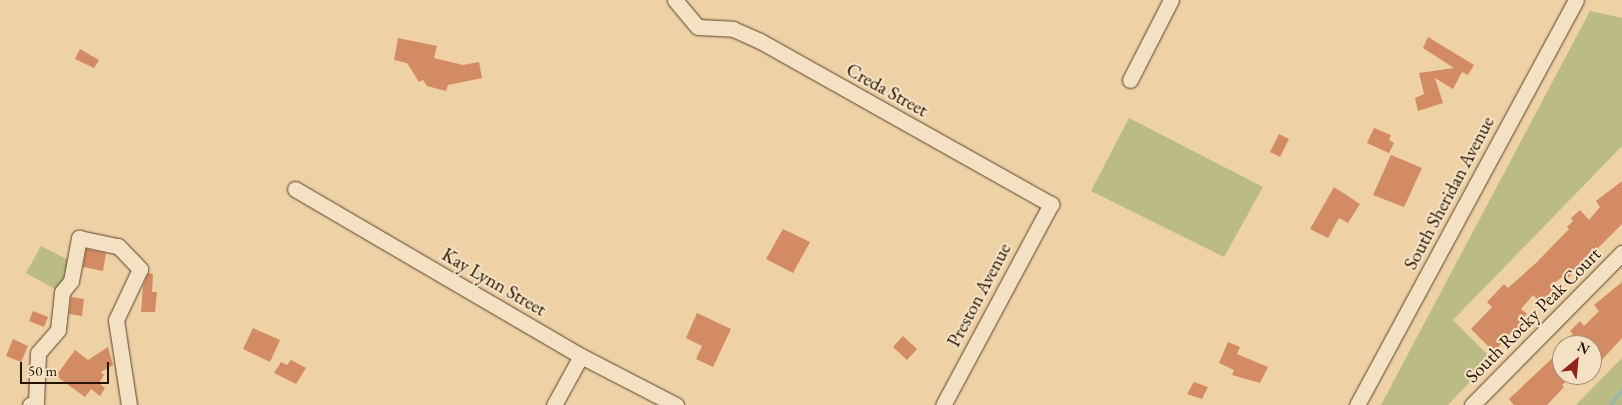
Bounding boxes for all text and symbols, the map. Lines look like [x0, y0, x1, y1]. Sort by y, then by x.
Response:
street label: Creda Street [842, 58, 932, 122]
street label: South Sheridan Avenue [1399, 112, 1499, 274]
street label: Preston Avenue [942, 239, 1016, 351]
street label: Kay Lynn Street [438, 243, 550, 321]
street label: South Rocky Peak Court [1461, 243, 1605, 387]
north arrow [1552, 335, 1602, 385]
text: N [1574, 337, 1593, 358]
scale bar [22, 352, 111, 384]
text: 50 m [28, 361, 57, 380]

